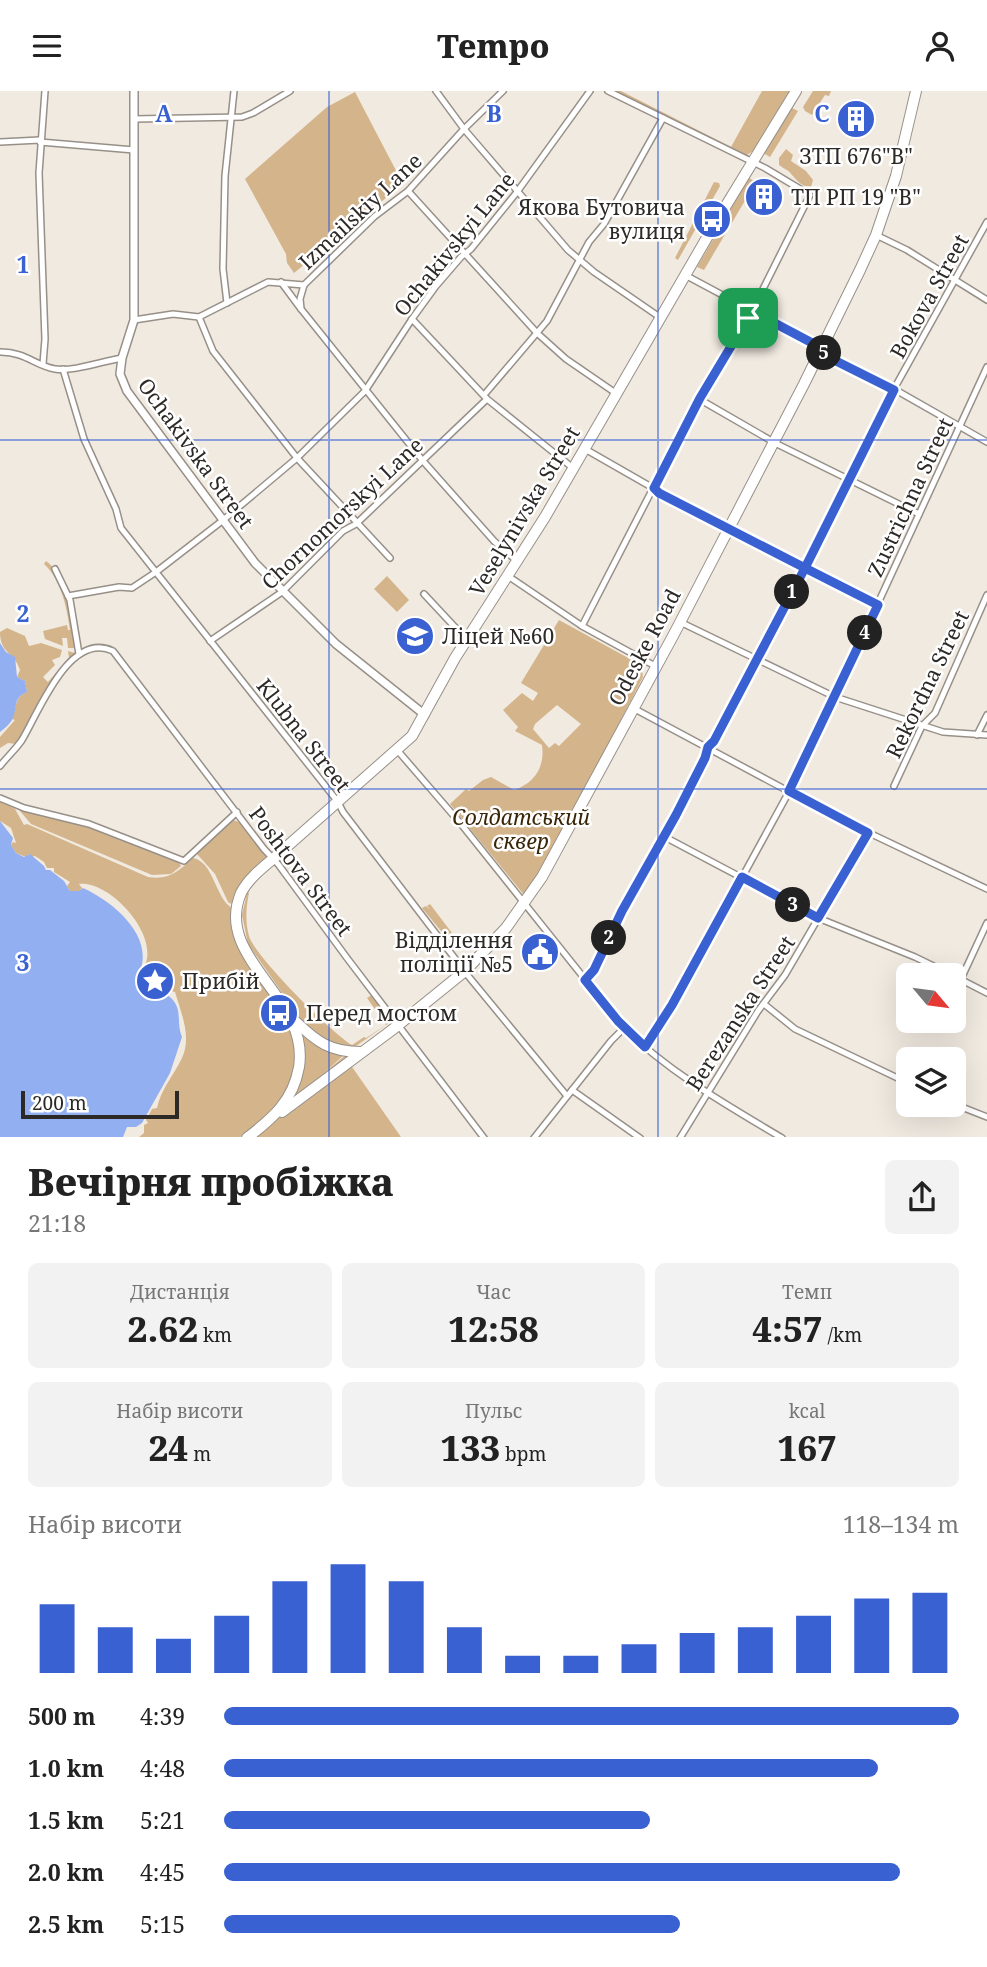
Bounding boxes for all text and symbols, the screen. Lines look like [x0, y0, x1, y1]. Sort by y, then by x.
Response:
text: Tempo [437, 24, 550, 67]
icon: menu [28, 27, 66, 65]
icon: person [921, 27, 959, 65]
text: A [155, 97, 173, 129]
text: B [486, 97, 502, 129]
text: C [814, 97, 830, 129]
building icon: ЗТП 676"В" [835, 98, 877, 140]
place label: ЗТП 676"В" [799, 142, 913, 170]
street label: Izmailskiy Lane [292, 147, 428, 275]
street label: Ochakivskyi Lane [387, 166, 521, 322]
building icon: ТП РП 19 "В" [743, 176, 785, 218]
place label: ТП РП 19 "В" [791, 183, 921, 211]
place label: Якова Бутовича вулиця [517, 193, 685, 245]
bus stop icon: Якова Бутовича вулиця [691, 198, 733, 240]
street label: Bokova Street [883, 229, 975, 363]
text: 1 [17, 248, 30, 280]
pin [718, 288, 778, 348]
icon: arrive [729, 299, 767, 337]
pin: 5 [806, 335, 842, 371]
text: 5 [818, 339, 829, 365]
street label: Ochakivska Street [132, 372, 260, 534]
street label: Zustrichna Street [861, 413, 959, 581]
street label: Veselynivska Street [462, 421, 586, 601]
street label: Chornomorskyi Lane [255, 431, 429, 595]
pin: 1 [774, 575, 810, 609]
text: 1 [786, 578, 797, 604]
street label: Odeske Road [602, 584, 687, 710]
text: 2 [17, 597, 30, 629]
street label: Rekordna Street [879, 605, 975, 763]
school or university icon: Ліцей №60 [394, 615, 436, 657]
pin: 4 [848, 615, 882, 651]
text: 4 [859, 619, 870, 645]
place label: Ліцей №60 [442, 622, 554, 650]
street label: Klubna Street [251, 672, 357, 798]
street label: Poshtova Street [243, 801, 359, 941]
park label: Солдатський сквер [452, 803, 591, 855]
pin: 3 [776, 887, 810, 923]
text: 3 [787, 891, 798, 917]
pin: 2 [592, 921, 626, 955]
text: 2 [603, 924, 614, 950]
place label: Відділення поліції №5 [395, 926, 513, 978]
street label: Berezanska Street [679, 930, 801, 1096]
public building icon: Відділення поліції №5 [519, 931, 561, 973]
text: 3 [17, 946, 30, 978]
place icon: Прибій [134, 960, 176, 1002]
north arrow [896, 963, 966, 1033]
map controls [896, 963, 966, 1117]
place label: Прибій [182, 967, 260, 995]
bus stop icon: Перед мостом [258, 992, 300, 1034]
place label: Перед мостом [306, 999, 457, 1027]
button: layers [896, 1047, 966, 1117]
scale bar [21, 1089, 178, 1120]
text: 200 m [32, 1090, 87, 1116]
text: Вечірня пробіжка [28, 1155, 394, 1207]
button: share [885, 1160, 959, 1234]
text: 21:18 [28, 1207, 86, 1239]
text: Дистанція [130, 1279, 230, 1305]
text: Час [476, 1279, 511, 1305]
text: Темп [782, 1279, 832, 1305]
text: 2.62 [128, 1305, 198, 1352]
text: 12:58 [448, 1305, 539, 1352]
text: 4:57 [752, 1305, 823, 1352]
text: km [198, 1322, 232, 1348]
text: /km [823, 1322, 862, 1348]
text: Набір висоти [116, 1398, 243, 1424]
text: Пульс [465, 1398, 522, 1424]
text: kcal [789, 1398, 825, 1424]
text: 24 [149, 1424, 188, 1471]
text: 133 [441, 1424, 500, 1471]
text: 167 [777, 1424, 837, 1471]
text: m [188, 1441, 211, 1467]
text: bpm [500, 1441, 546, 1467]
text: Набір висоти [28, 1508, 182, 1540]
text: 118–134 m [843, 1508, 959, 1540]
text: 500 m [28, 1700, 96, 1732]
text: 4:39 [140, 1700, 185, 1732]
text: 1.0 km [28, 1752, 104, 1784]
text: 4:48 [140, 1752, 185, 1784]
text: 1.5 km [28, 1804, 104, 1836]
text: 5:21 [140, 1804, 185, 1836]
text: 2.0 km [28, 1856, 104, 1888]
text: 4:45 [140, 1856, 185, 1888]
text: 2.5 km [28, 1908, 104, 1940]
text: 5:15 [140, 1908, 185, 1940]

